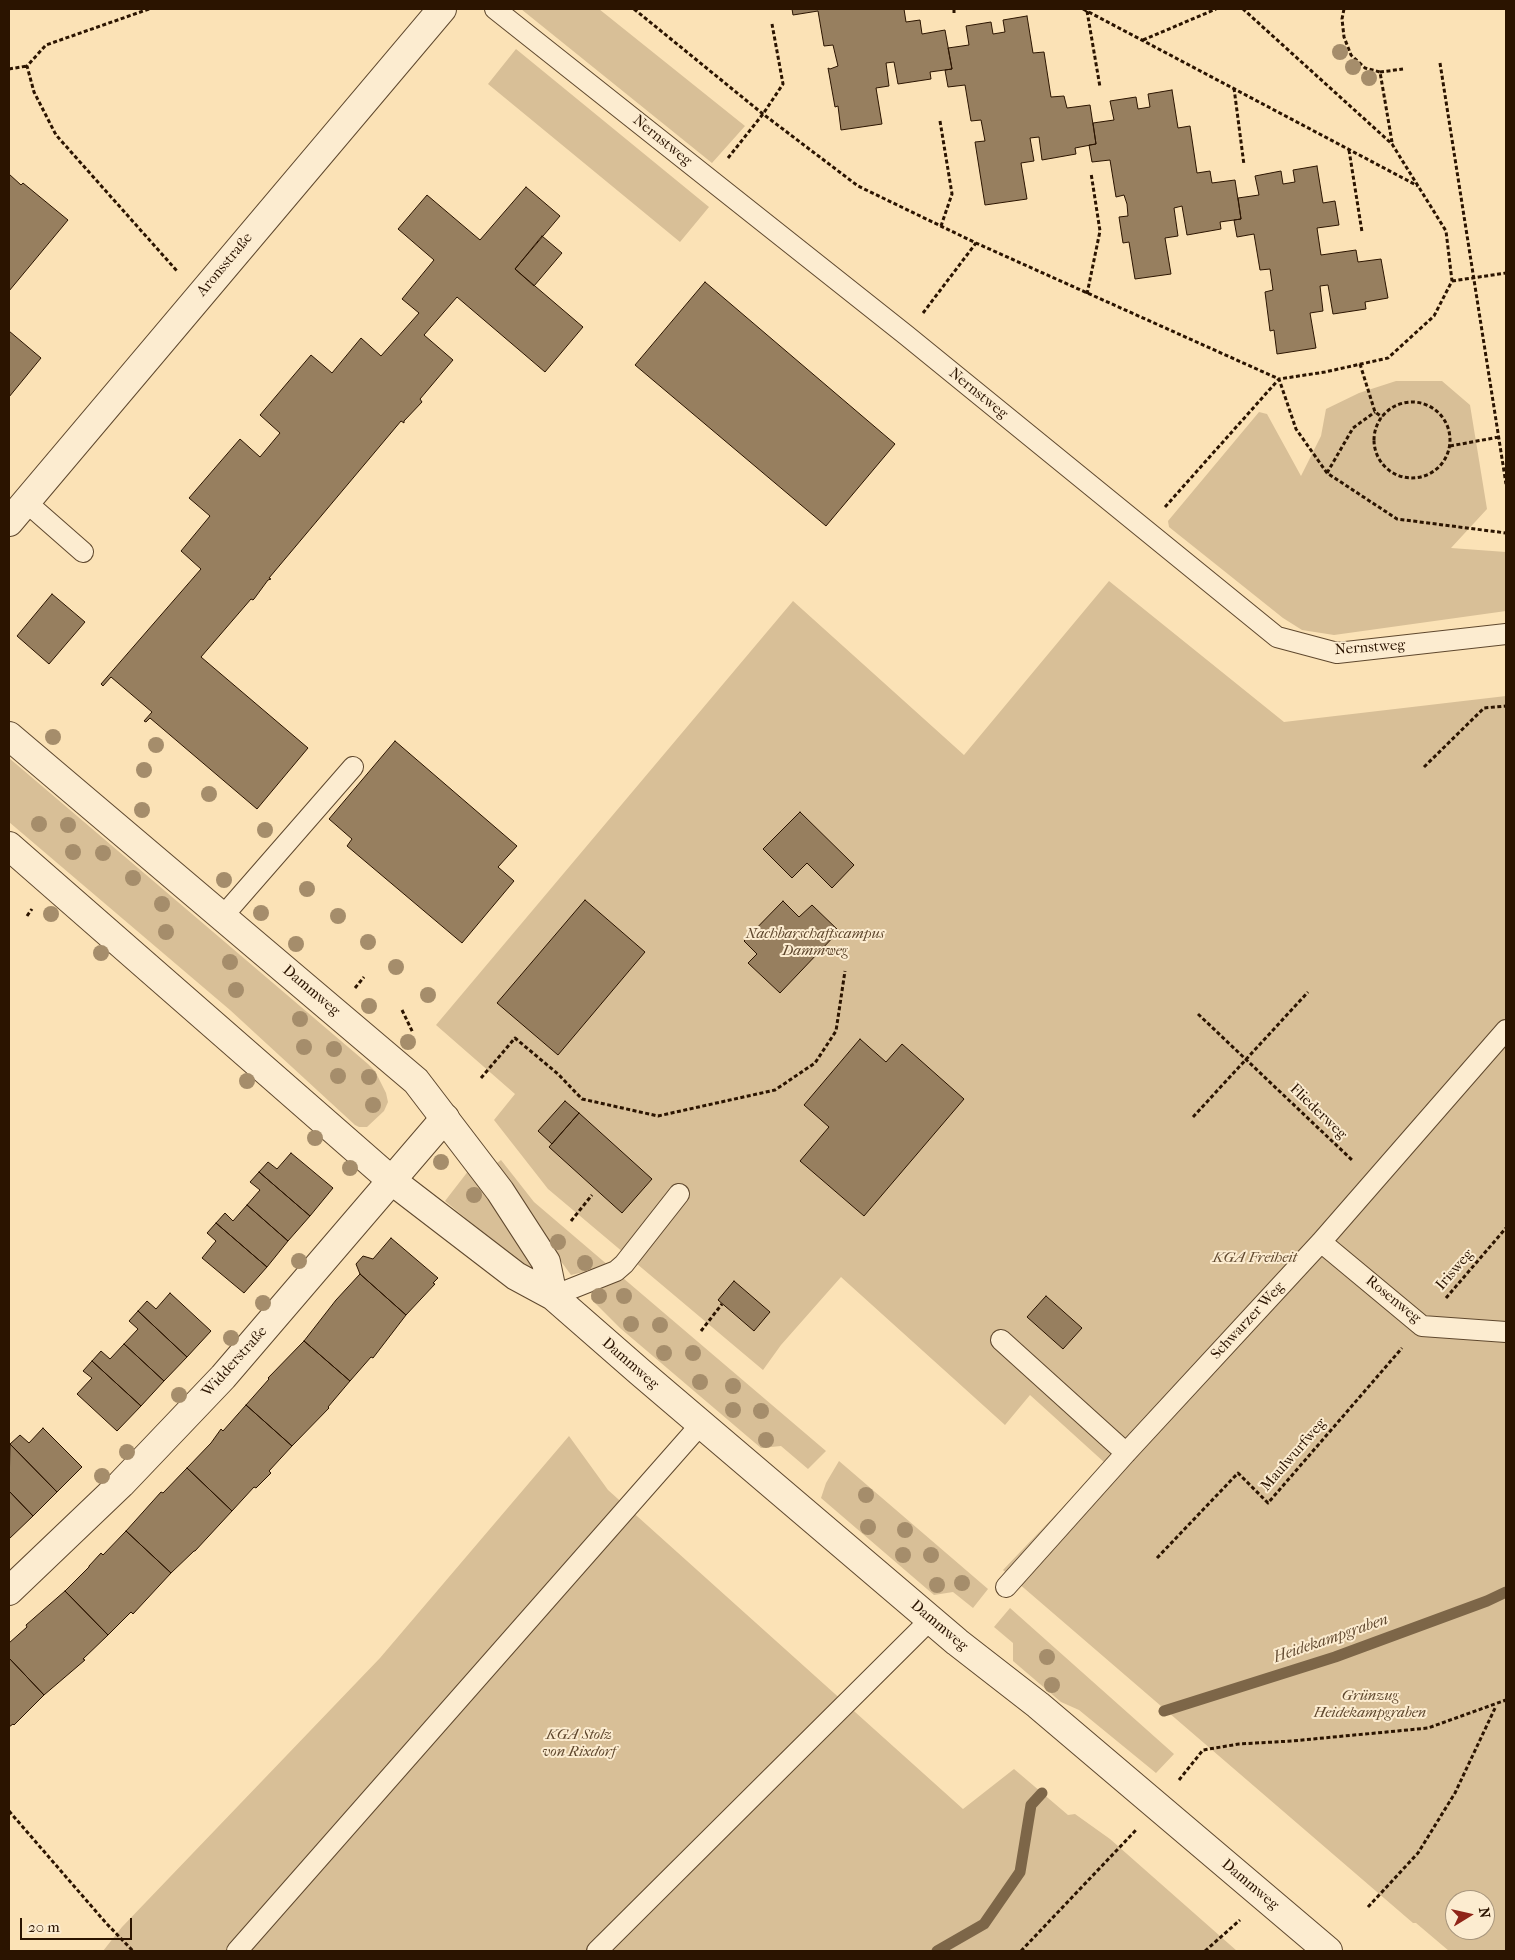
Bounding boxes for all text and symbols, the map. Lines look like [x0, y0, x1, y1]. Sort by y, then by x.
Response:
street label: Nernstweg [629, 112, 695, 170]
street label: Aronsstraße [193, 229, 257, 301]
street label: Nernstweg [945, 365, 1011, 423]
street label: Nernstweg [1334, 637, 1406, 659]
park label: Nachbarschaftscampus Dammweg [746, 925, 884, 960]
street label: Dammweg [279, 962, 343, 1020]
street label: Fliederweg [1286, 1080, 1350, 1144]
street label: Irisweg [1432, 1246, 1478, 1294]
park label: KGA Freiheit [1213, 1249, 1297, 1267]
street label: Rosenweg [1362, 1272, 1424, 1328]
street label: Schwarzer Weg [1207, 1278, 1289, 1364]
street label: Widderstraße [199, 1323, 271, 1401]
street label: Dammweg [598, 1334, 662, 1394]
street label: Maulwurfweg [1257, 1415, 1331, 1495]
street label: Dammweg [907, 1597, 971, 1655]
water label: Heidekampgraben [1271, 1610, 1391, 1668]
park label: Grünzug Heidekampgraben [1314, 1687, 1426, 1722]
park label: KGA Stolz von Rixdorf [542, 1726, 616, 1761]
street label: Dammweg [1218, 1856, 1282, 1914]
north arrow [1445, 1890, 1495, 1940]
text: N [1475, 1906, 1494, 1919]
scale bar [22, 1908, 135, 1940]
text: 20 m [28, 1918, 60, 1936]

